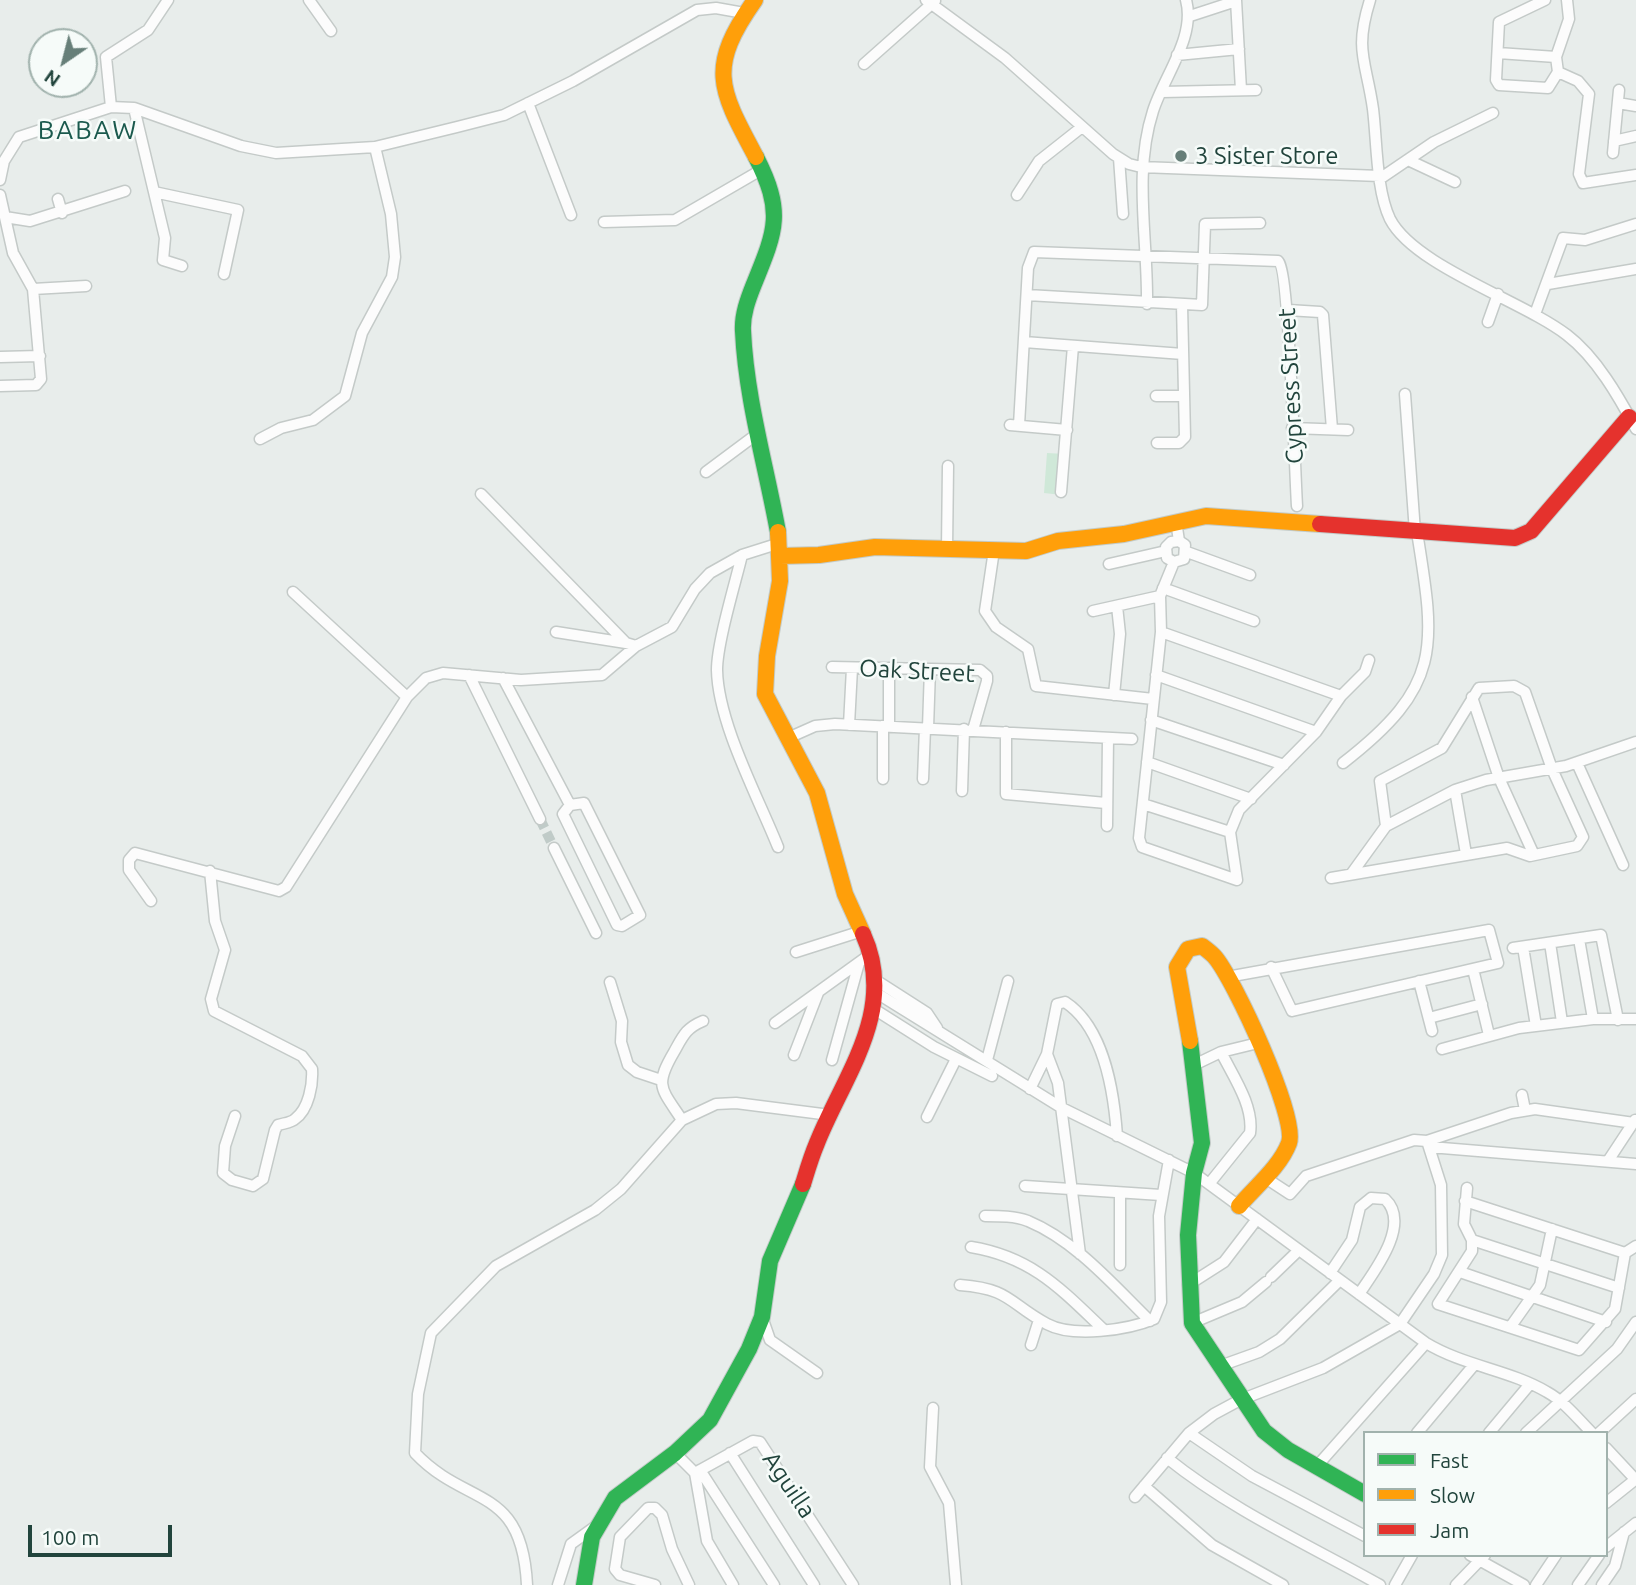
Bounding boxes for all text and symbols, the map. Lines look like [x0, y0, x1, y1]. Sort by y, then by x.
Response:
north arrow [28, 28, 98, 98]
text: N [40, 65, 64, 92]
district label: BABAW [38, 114, 138, 146]
place label: 3 Sister Store [1195, 142, 1338, 170]
marker: 3 Sister Store [1173, 148, 1189, 164]
street label: Cypress Street [1273, 307, 1309, 465]
street label: Oak Street [859, 654, 975, 688]
legend [1363, 1431, 1608, 1557]
street label: Aguilla [756, 1446, 822, 1524]
text: Fast [1430, 1448, 1468, 1472]
text: Slow [1430, 1483, 1475, 1507]
scale bar [32, 1512, 175, 1556]
text: Jam [1430, 1518, 1469, 1542]
text: 100 m [41, 1525, 99, 1549]

